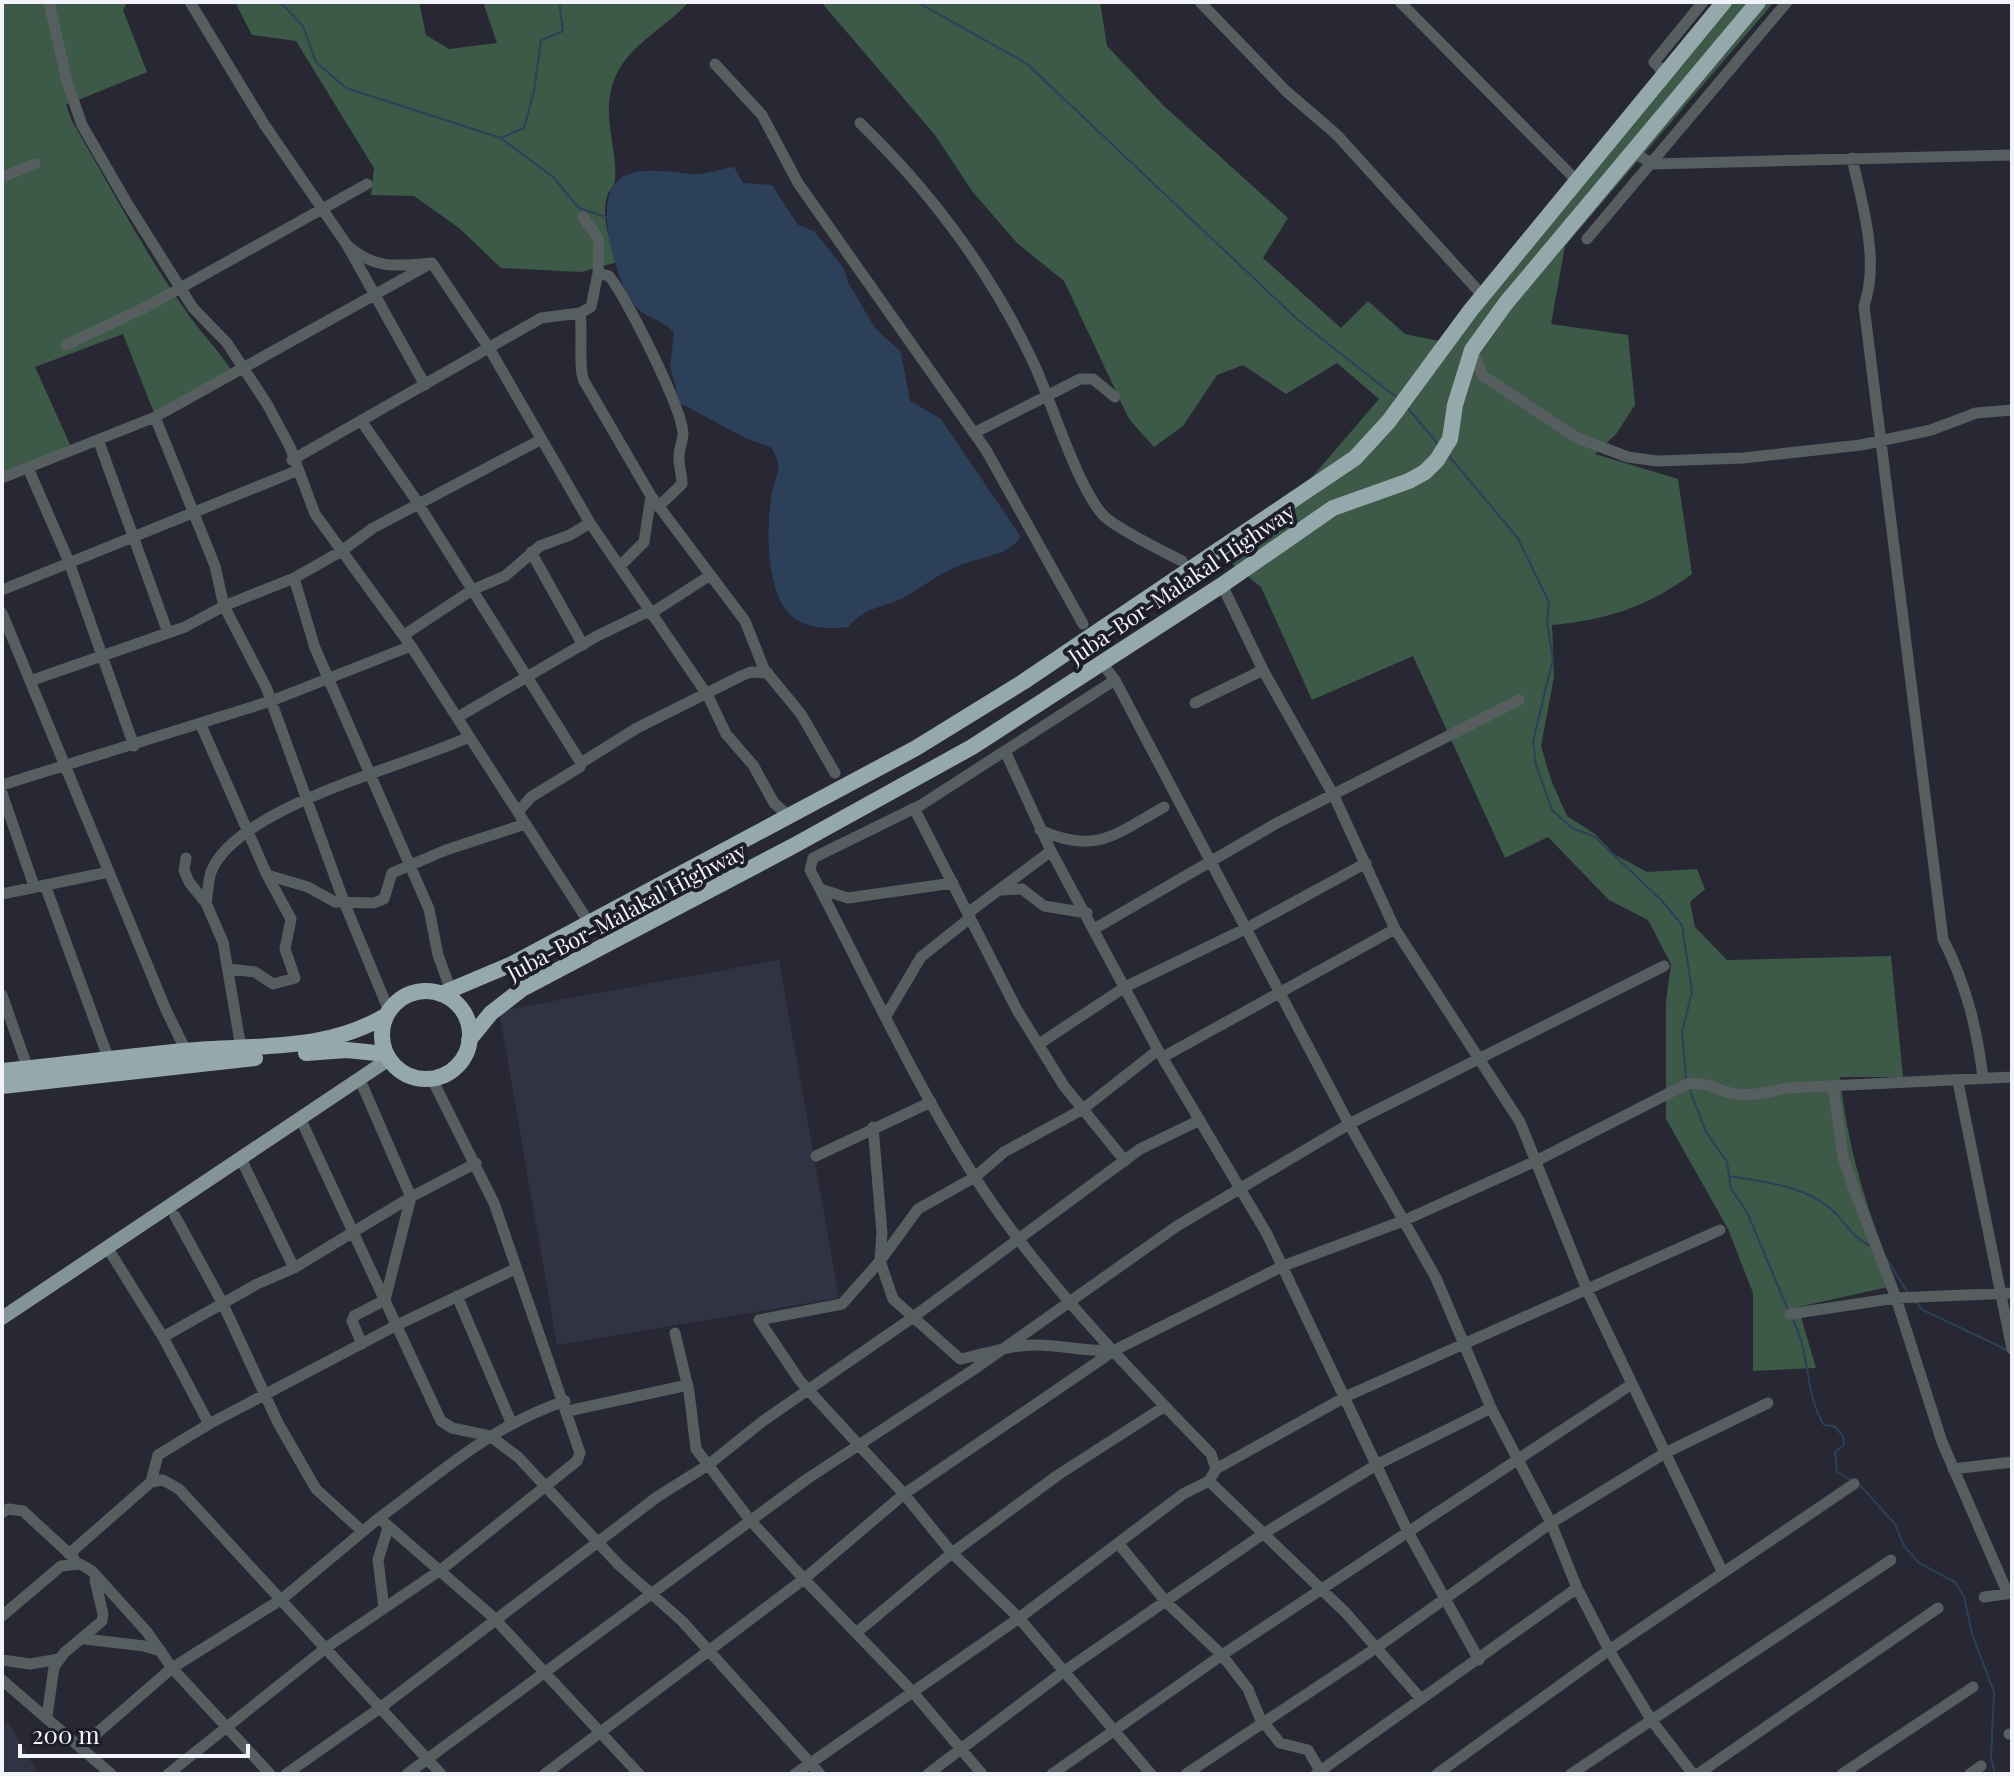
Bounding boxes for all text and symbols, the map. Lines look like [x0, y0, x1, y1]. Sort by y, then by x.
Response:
street label: Juba-Bor-Malakal Highway [1061, 496, 1300, 671]
street label: Juba-Bor-Malakal Highway [500, 835, 751, 988]
scale bar [20, 1708, 248, 1758]
text: 200 m [32, 1718, 100, 1750]

